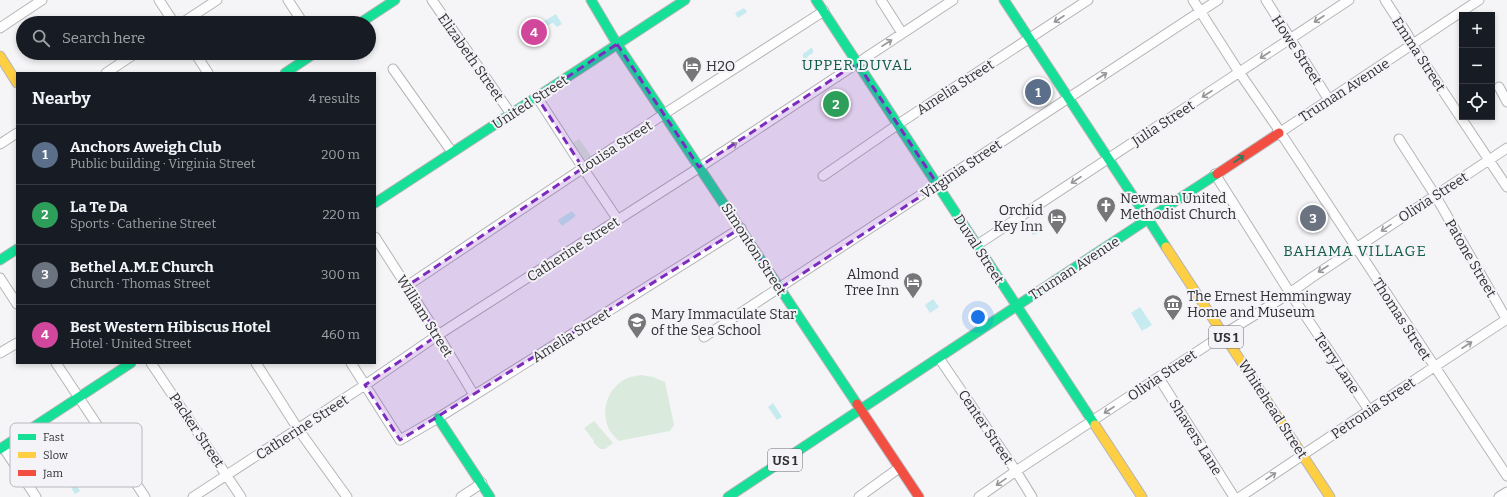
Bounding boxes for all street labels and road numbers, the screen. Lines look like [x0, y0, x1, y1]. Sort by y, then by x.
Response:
street label: Elizabeth Street [434, 10, 507, 104]
street label: Howe Street [1268, 12, 1325, 88]
street label: Emma Street [1388, 14, 1449, 95]
street label: Truman Avenue [1296, 55, 1393, 126]
street label: Amelia Street [913, 56, 997, 119]
street label: United Street [489, 72, 571, 133]
street label: Julia Street [1128, 97, 1198, 150]
street label: Louisa Street [575, 117, 656, 178]
street label: Virginia Street [918, 136, 1005, 203]
street label: Olivia Street [1395, 169, 1471, 226]
street label: Simonton Street [717, 200, 790, 299]
street label: Duval Street [950, 211, 1007, 287]
street label: Catherine Street [524, 213, 623, 286]
street label: Patone Street [1441, 216, 1500, 300]
street label: Truman Avenue [1026, 233, 1123, 304]
street label: William Street [393, 272, 457, 360]
street label: Thomas Street [1369, 275, 1435, 364]
street label: Amelia Street [529, 305, 613, 366]
road number: US 1 [1209, 326, 1243, 348]
street label: Terry Lane [1310, 330, 1363, 397]
street label: Olivia Street [1125, 346, 1200, 405]
street label: Whitehead Street [1234, 357, 1311, 462]
street label: Petronia Street [1328, 374, 1418, 443]
street label: Center Street [954, 387, 1017, 468]
street label: Packer Street [165, 390, 228, 471]
street label: Catherine Street [253, 391, 352, 464]
street label: Shavers Lane [1165, 396, 1226, 478]
road number: US 1 [768, 449, 802, 471]

